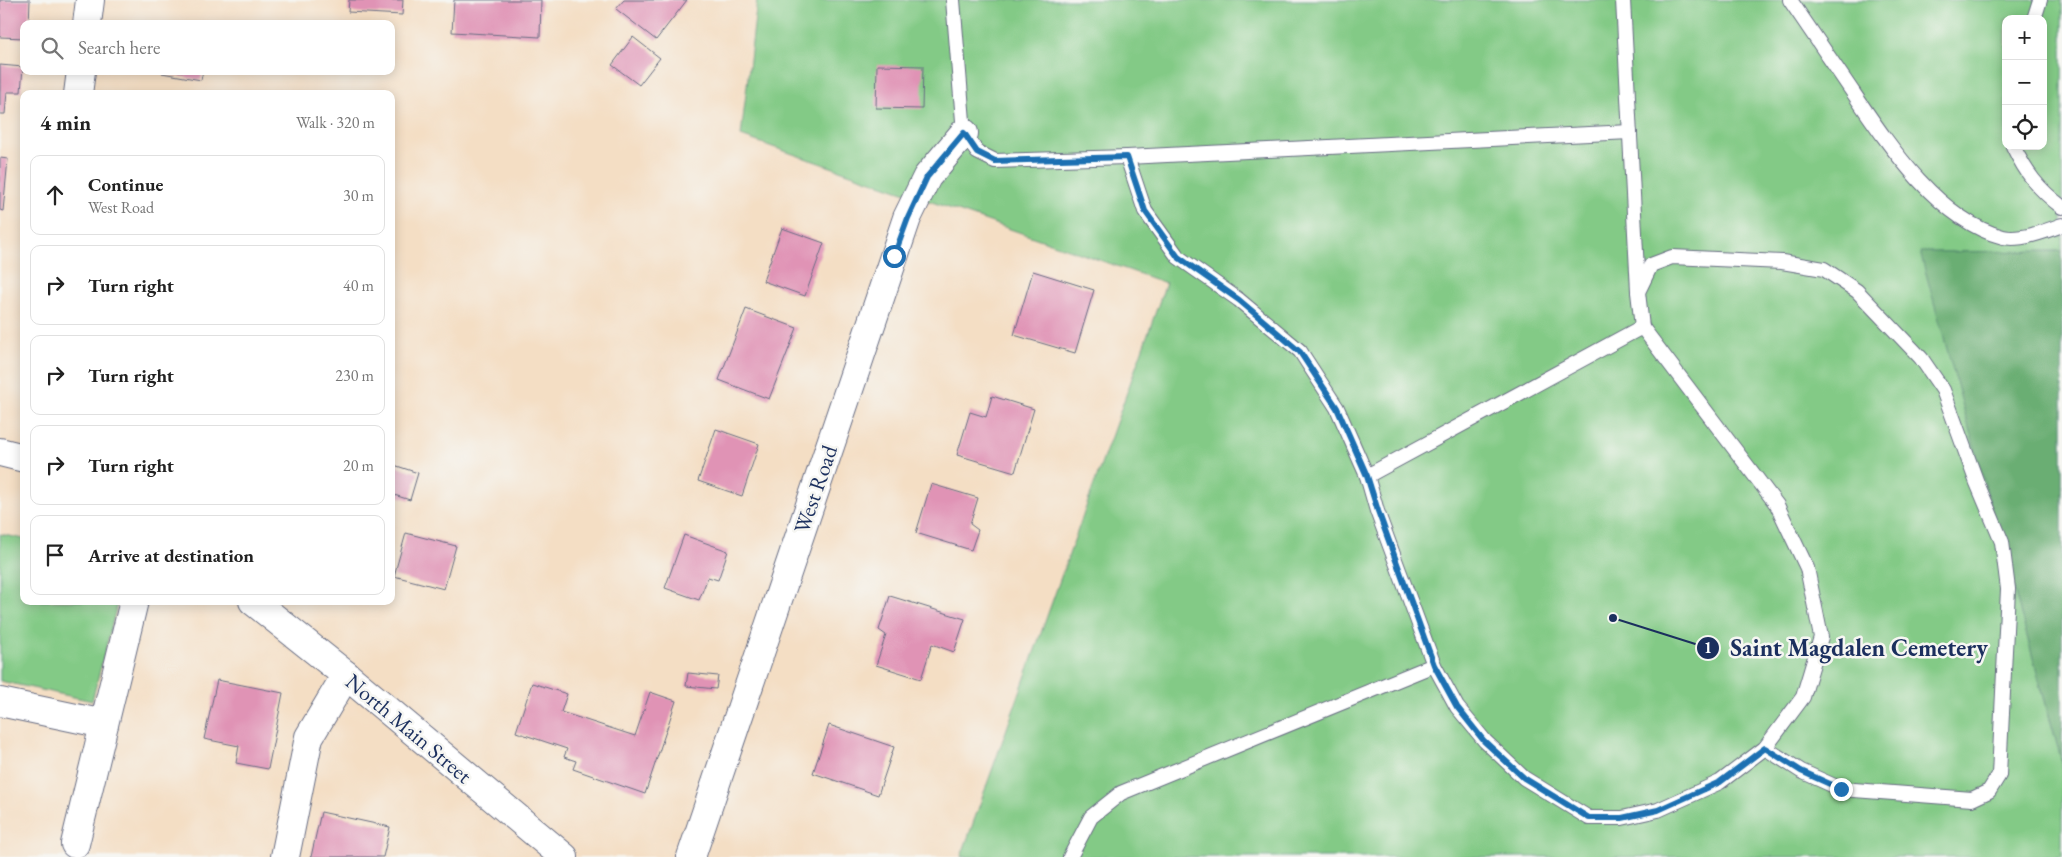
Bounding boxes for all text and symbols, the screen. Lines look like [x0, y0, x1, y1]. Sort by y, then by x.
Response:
map controls [2002, 15, 2047, 150]
button: + [2002, 15, 2047, 60]
search box [20, 20, 395, 75]
icon: search [38, 34, 66, 62]
text: Search here [78, 35, 160, 60]
button: − [2002, 60, 2047, 105]
button: locate [2002, 105, 2047, 150]
text: 4 min [40, 109, 91, 136]
text: Walk · 320 m [296, 112, 375, 133]
text: Continue [88, 172, 163, 197]
icon: ahead [41, 181, 69, 209]
text: 30 m [343, 185, 374, 206]
text: West Road [88, 197, 154, 218]
route start [883, 245, 906, 268]
icon: right [41, 271, 69, 299]
text: Turn right [88, 273, 174, 298]
text: 40 m [343, 275, 374, 296]
icon: right [41, 361, 69, 389]
text: Turn right [88, 363, 174, 388]
text: 230 m [335, 365, 374, 386]
street label: West Road [787, 441, 844, 537]
icon: right [41, 451, 69, 479]
text: Turn right [88, 453, 174, 478]
text: 20 m [343, 455, 374, 476]
icon: arrive [41, 541, 69, 569]
text: Arrive at destination [88, 543, 254, 568]
callout: Saint Magdalen Cemetery [1695, 629, 1998, 668]
text: Saint Magdalen Cemetery [1730, 632, 1988, 664]
text: 1 [1704, 638, 1712, 657]
street label: North Main Street [340, 667, 478, 790]
route end [1830, 778, 1853, 801]

